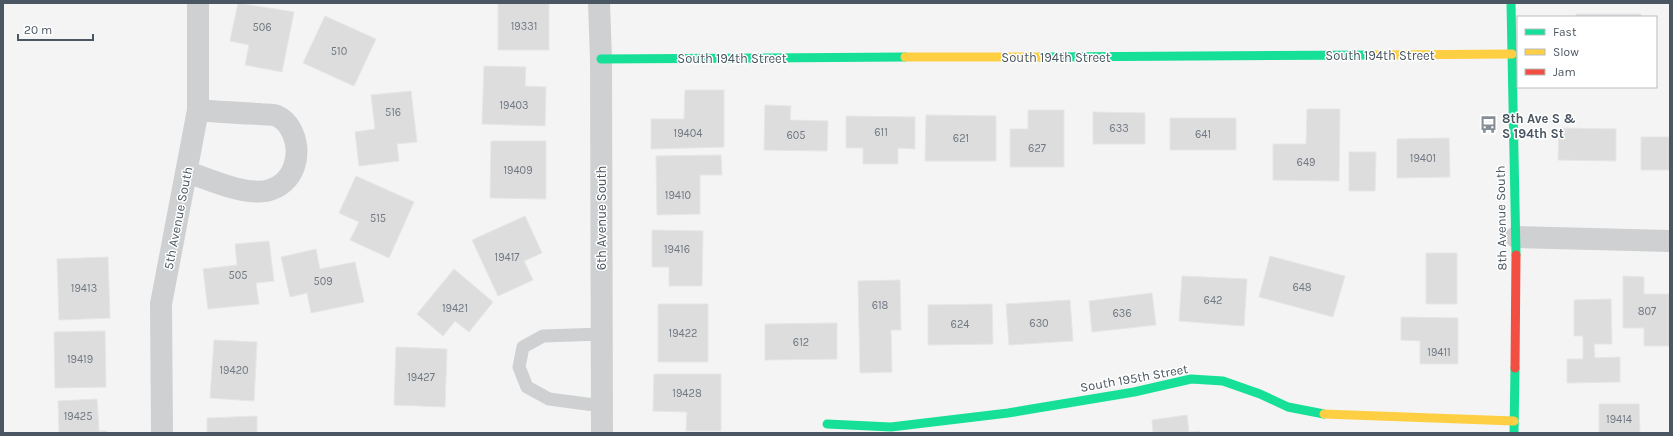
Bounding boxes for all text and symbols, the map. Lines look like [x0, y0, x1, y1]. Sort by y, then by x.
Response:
scale bar [18, 16, 93, 42]
legend [1517, 16, 1657, 88]
house number: 19331 [511, 20, 537, 33]
house number: 506 [252, 21, 272, 34]
text: 20 m [24, 23, 52, 37]
text: Fast [1553, 25, 1577, 39]
house number: 510 [331, 45, 347, 58]
text: Slow [1553, 45, 1579, 59]
street label: South 194th Street [1325, 48, 1435, 63]
street label: South 194th Street [1001, 50, 1111, 65]
street label: South 194th Street [677, 51, 787, 66]
text: Jam [1553, 65, 1576, 79]
house number: 19403 [499, 99, 529, 112]
house number: 516 [385, 106, 401, 119]
place label: 8th Ave S & S 194th St [1502, 111, 1576, 141]
bus stop icon: 8th Ave S & S 194th St [1479, 115, 1499, 135]
house number: 633 [1109, 122, 1129, 135]
house number: 611 [874, 126, 888, 139]
house number: 19404 [674, 127, 702, 140]
house number: 641 [1195, 128, 1211, 141]
house number: 605 [786, 129, 806, 142]
house number: 621 [953, 132, 969, 145]
house number: 627 [1028, 142, 1046, 155]
house number: 19401 [1410, 152, 1436, 165]
house number: 649 [1297, 156, 1315, 169]
house number: 19409 [503, 164, 533, 177]
street label: 5th Avenue South [161, 165, 195, 271]
street label: 8th Avenue South [1493, 165, 1509, 271]
street label: 6th Avenue South [594, 166, 609, 270]
house number: 19410 [665, 189, 691, 202]
house number: 515 [370, 212, 386, 225]
house number: 19416 [664, 243, 690, 256]
house number: 19417 [495, 251, 519, 264]
house number: 505 [229, 269, 247, 282]
house number: 509 [313, 275, 333, 288]
house number: 648 [1292, 281, 1312, 294]
house number: 19413 [71, 282, 97, 295]
house number: 642 [1204, 294, 1222, 307]
house number: 618 [872, 299, 889, 312]
house number: 19421 [442, 302, 468, 315]
house number: 807 [1638, 305, 1656, 318]
house number: 636 [1112, 307, 1132, 320]
house number: 630 [1029, 317, 1049, 330]
house number: 624 [951, 318, 969, 331]
house number: 19422 [669, 327, 697, 340]
house number: 612 [793, 336, 809, 349]
house number: 19411 [1427, 346, 1451, 359]
house number: 19419 [67, 353, 93, 366]
street label: South 195th Street [1079, 361, 1189, 395]
house number: 19420 [219, 364, 249, 377]
house number: 19427 [407, 371, 435, 384]
house number: 19428 [672, 387, 702, 400]
house number: 19425 [64, 410, 92, 423]
house number: 19414 [1606, 413, 1632, 426]

